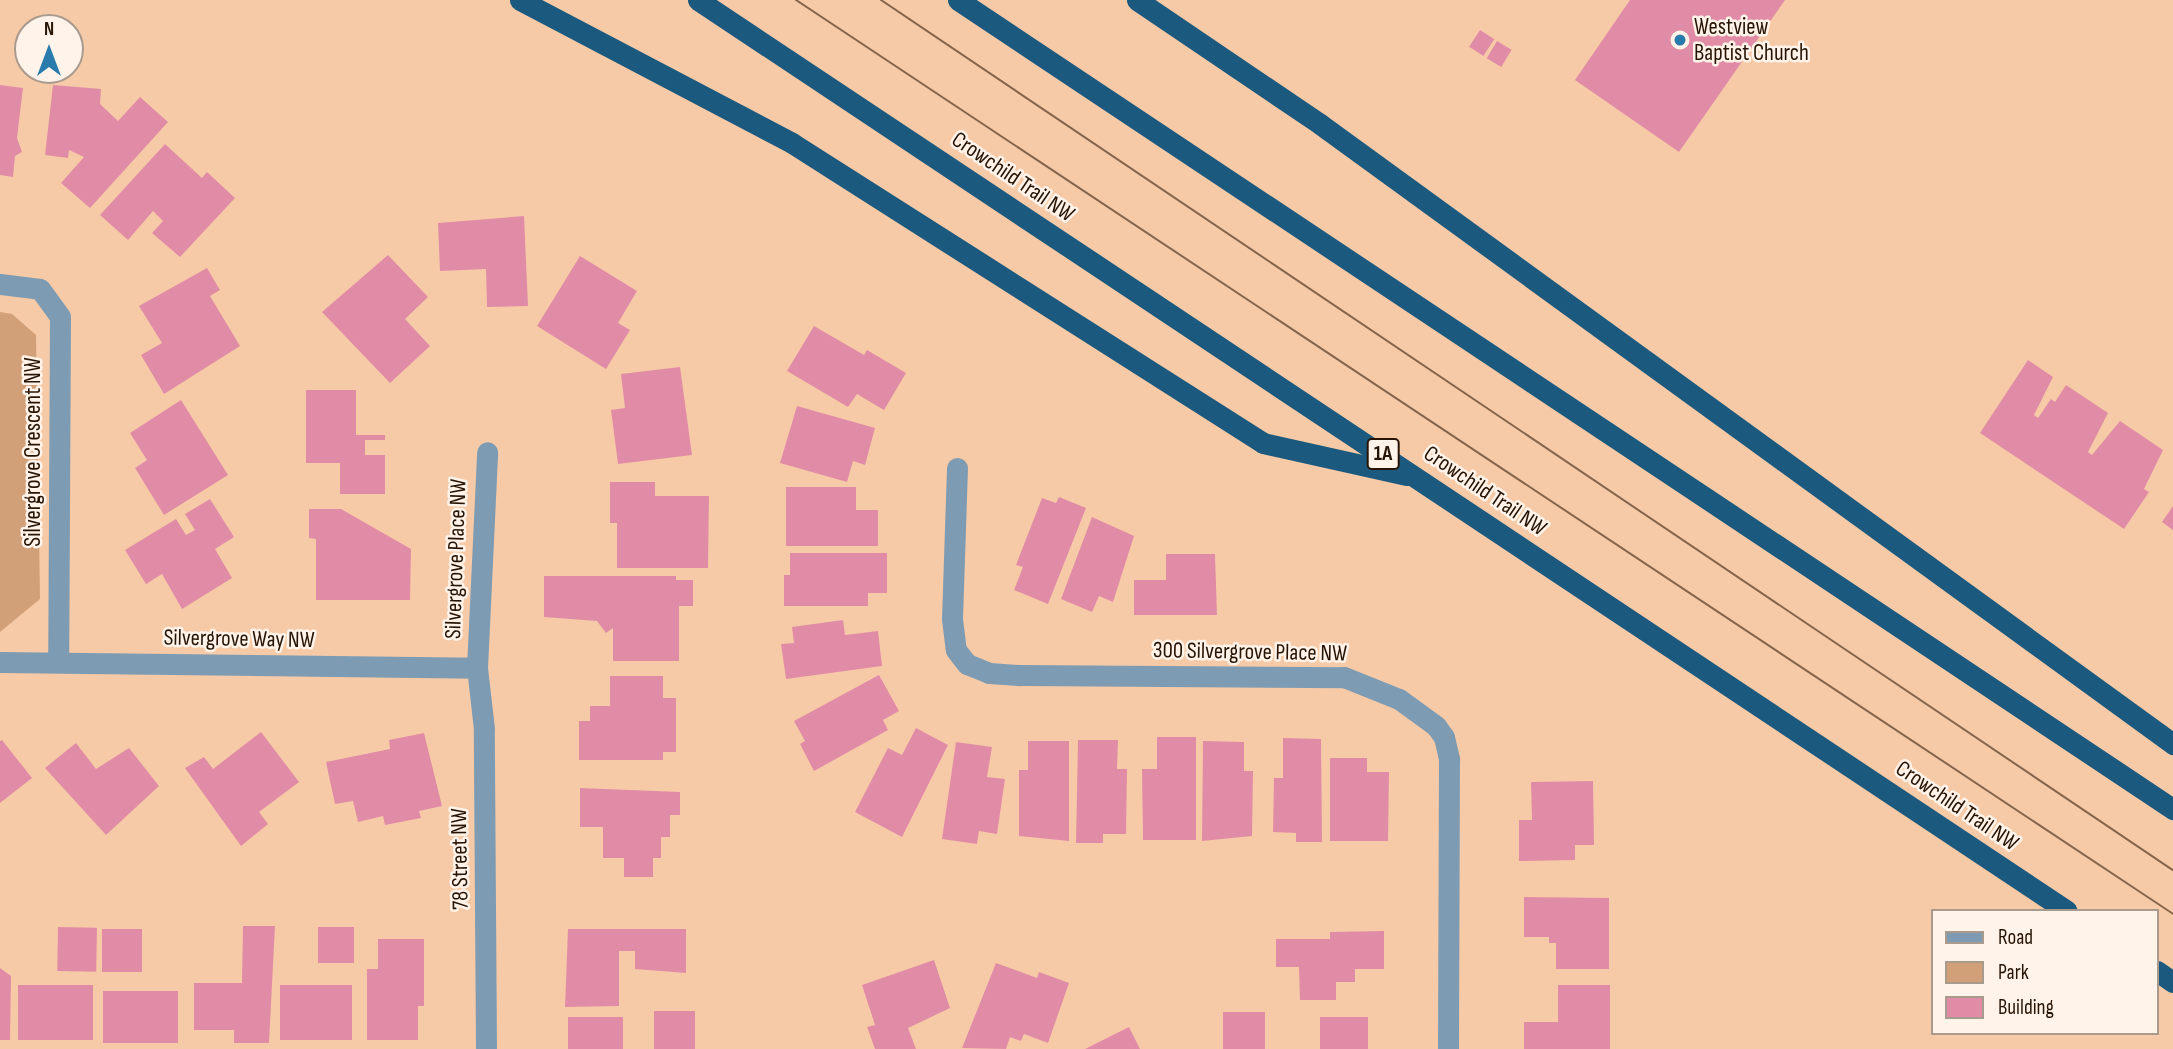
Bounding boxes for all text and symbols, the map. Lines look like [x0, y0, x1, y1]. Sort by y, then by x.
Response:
place label: Westview Baptist Church [1694, 13, 1809, 67]
north arrow [14, 14, 84, 84]
text: N [44, 18, 54, 41]
marker: Westview Baptist Church [1672, 32, 1688, 48]
street label: Crowchild Trail NW [946, 126, 1080, 228]
street label: Silvergrove Crescent NW [19, 357, 47, 547]
road number: 1A [1366, 436, 1400, 472]
street label: Crowchild Trail NW [1418, 440, 1552, 542]
street label: Silvergrove Place NW [439, 478, 473, 640]
street label: Silvergrove Way NW [163, 624, 315, 654]
street label: 300 Silvergrove Place NW [1153, 637, 1347, 667]
street label: Crowchild Trail NW [1890, 755, 2024, 857]
street label: 78 Street NW [445, 808, 475, 910]
legend [1932, 909, 2159, 1035]
text: Road [1998, 925, 2033, 950]
text: Park [1998, 960, 2029, 985]
text: Building [1998, 995, 2054, 1020]

